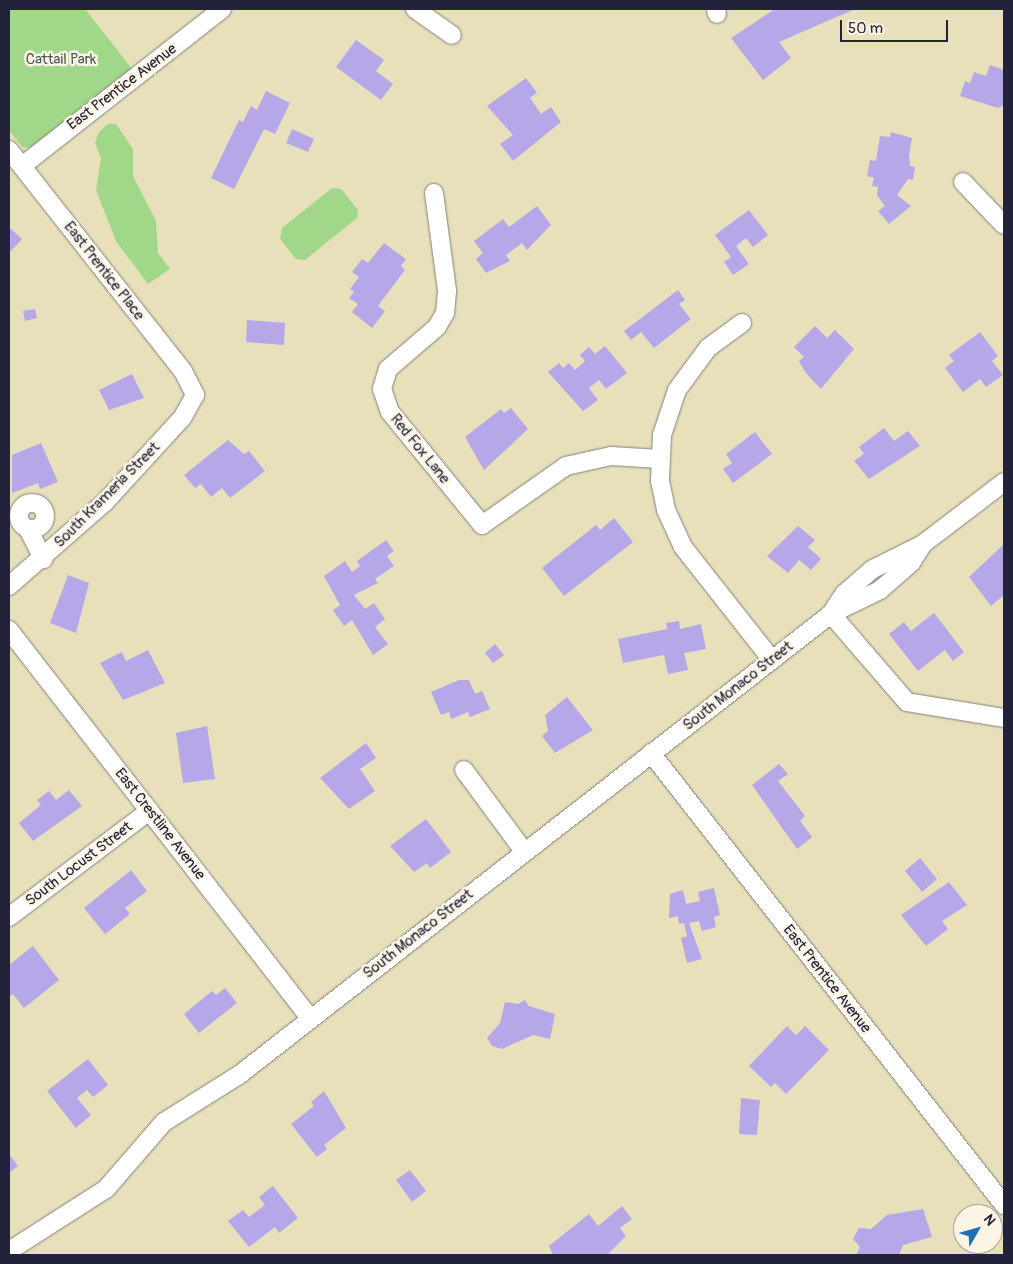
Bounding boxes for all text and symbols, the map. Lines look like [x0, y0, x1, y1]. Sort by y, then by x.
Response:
scale bar [843, 10, 950, 42]
text: 50 m [848, 19, 883, 38]
street label: East Prentice Avenue [64, 40, 180, 134]
park label: Cattail Park [26, 51, 96, 69]
street label: East Prentice Place [60, 218, 148, 324]
street label: Red Fox Lane [386, 411, 454, 487]
street label: South Krameria Street [51, 439, 163, 551]
street label: South Monaco Street [679, 638, 797, 734]
street label: East Crestline Avenue [111, 765, 209, 883]
street label: South Locust Street [22, 818, 136, 910]
street label: South Monaco Street [359, 886, 477, 982]
street label: East Prentice Avenue [779, 921, 875, 1037]
north arrow [953, 1204, 1003, 1254]
text: N [980, 1211, 999, 1229]

